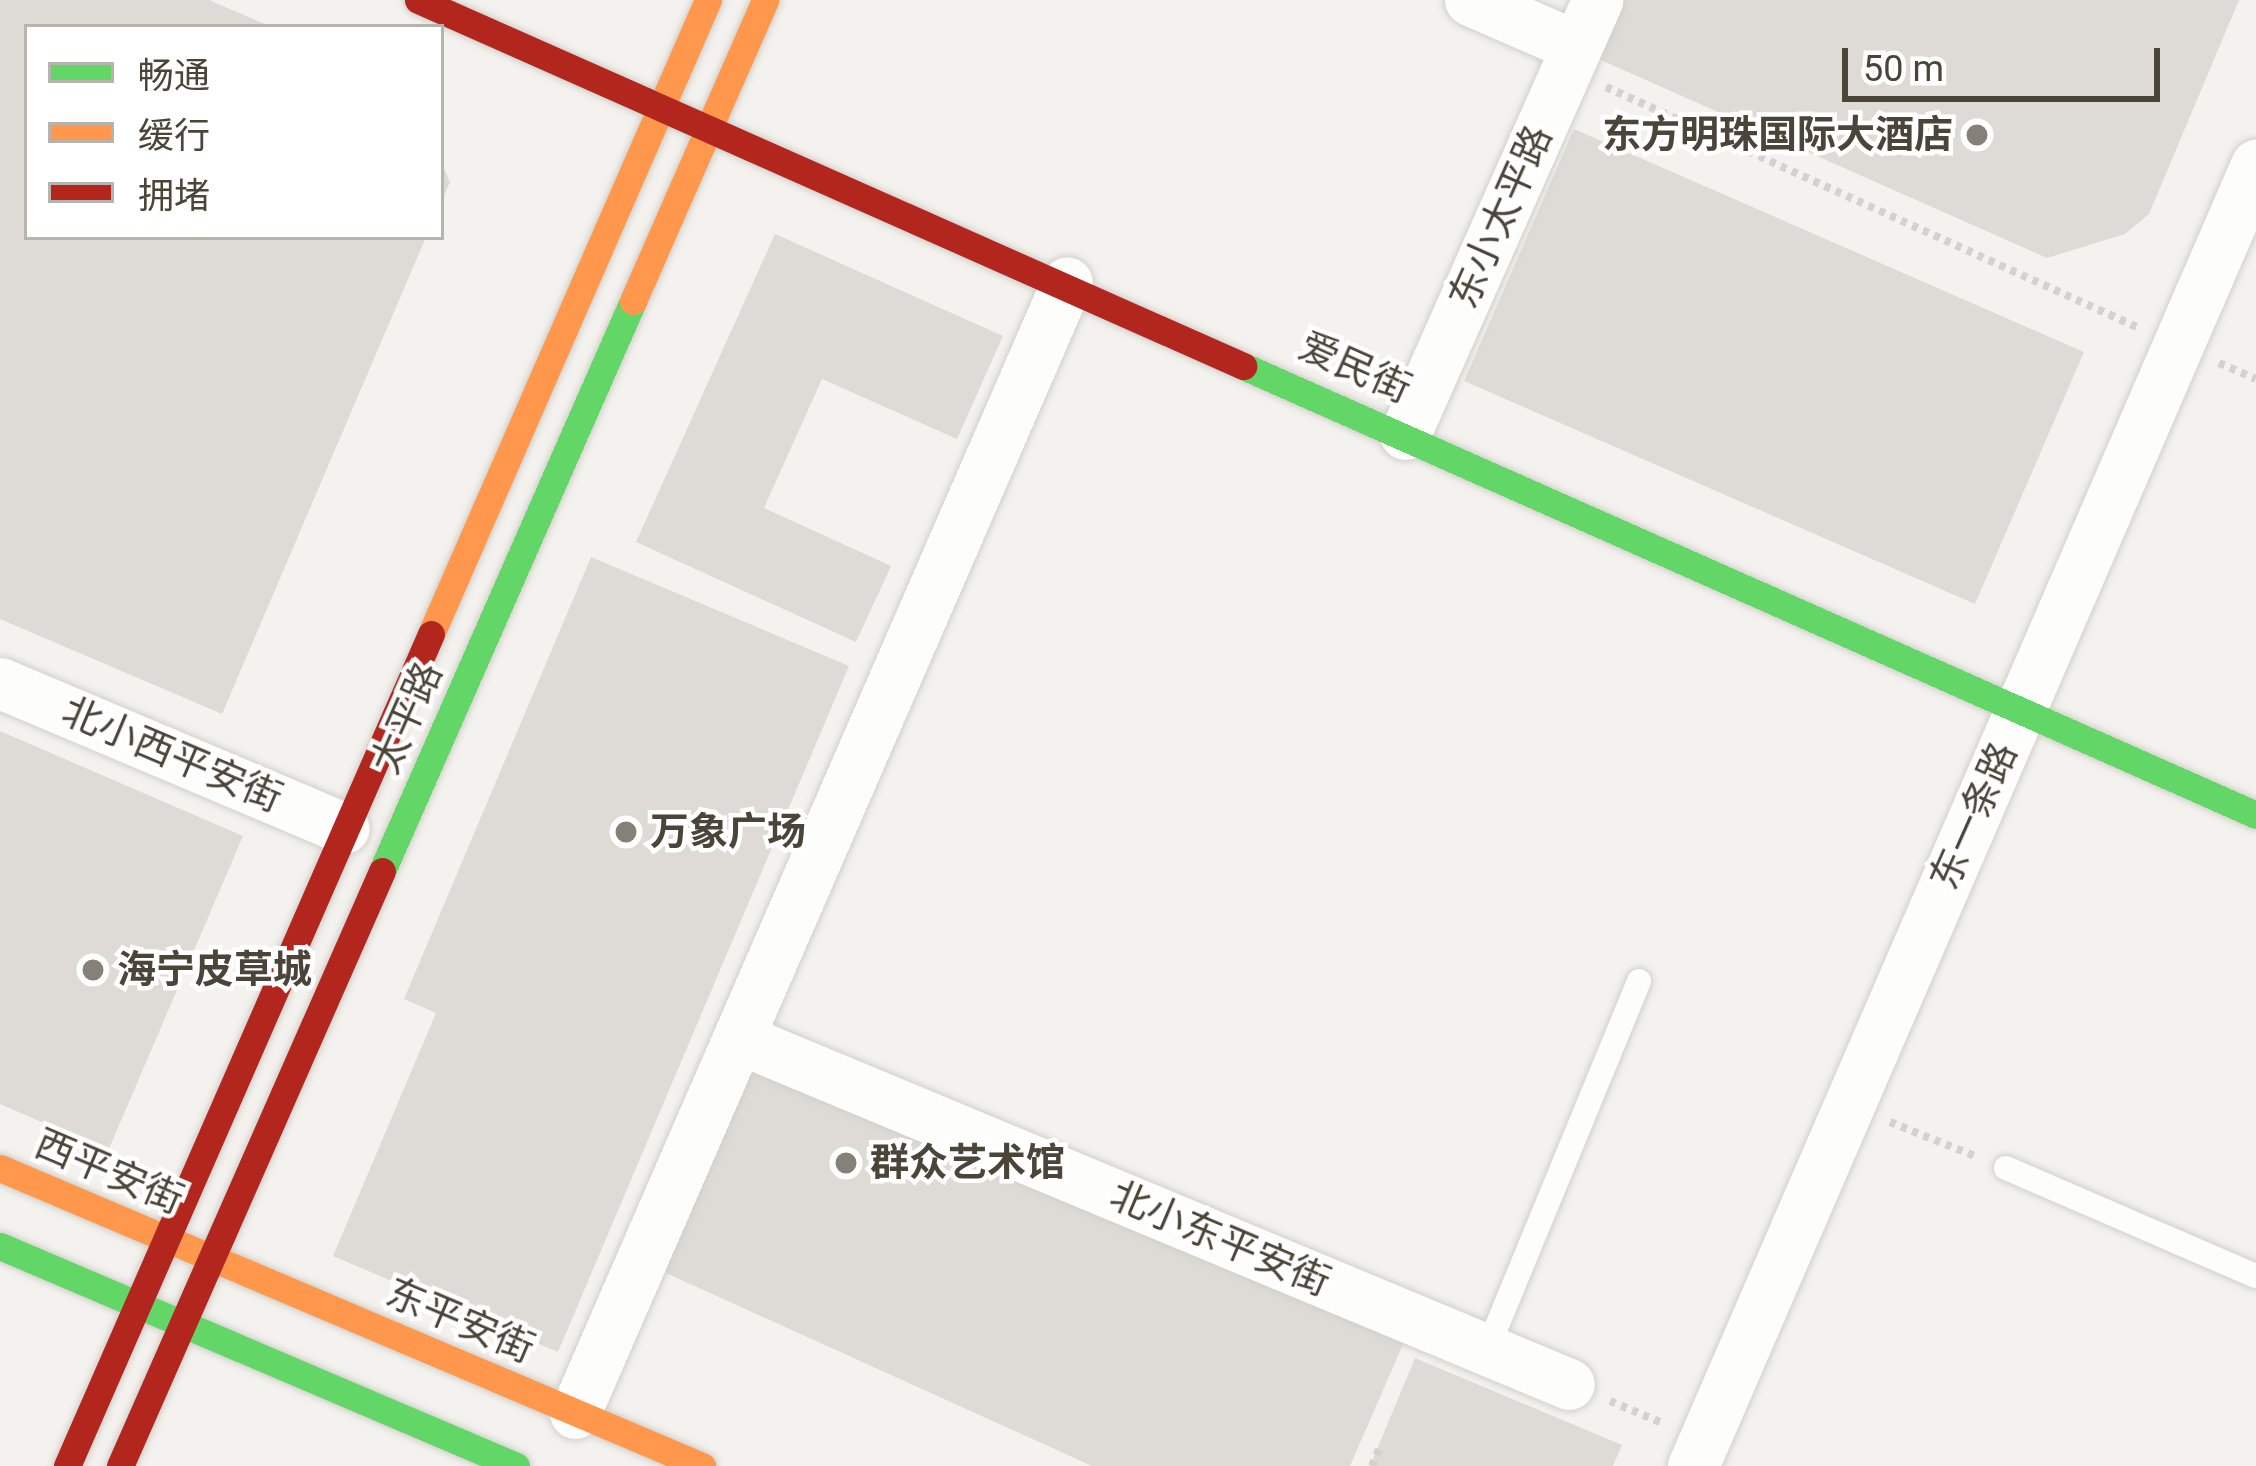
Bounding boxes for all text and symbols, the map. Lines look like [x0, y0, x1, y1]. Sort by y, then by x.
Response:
legend [24, 24, 444, 240]
scale bar [1848, 24, 2166, 98]
text: 50 m [1863, 48, 1944, 90]
text: 畅通 [138, 55, 210, 97]
place label: 东方明珠国际大酒店 [1602, 112, 1953, 158]
text: 缓行 [138, 115, 210, 157]
street label: 东小太平路 [1440, 118, 1562, 316]
marker: 东方明珠国际大酒店 [1964, 122, 1990, 148]
text: 拥堵 [138, 175, 210, 217]
street label: 爱民街 [1292, 323, 1418, 413]
street label: 太平路 [362, 655, 452, 781]
street label: 北小西平安街 [55, 688, 289, 822]
street label: 东一条路 [1921, 735, 2027, 897]
place label: 万象广场 [650, 809, 806, 855]
marker: 万象广场 [613, 819, 639, 845]
place label: 海宁皮草城 [117, 947, 312, 993]
marker: 海宁皮草城 [80, 957, 106, 983]
street label: 西平安街 [28, 1120, 190, 1224]
place label: 群众艺术馆 [870, 1140, 1065, 1186]
marker: 群众艺术馆 [833, 1150, 859, 1176]
street label: 北小东平安街 [1103, 1172, 1337, 1306]
street label: 东平安街 [379, 1269, 541, 1373]

